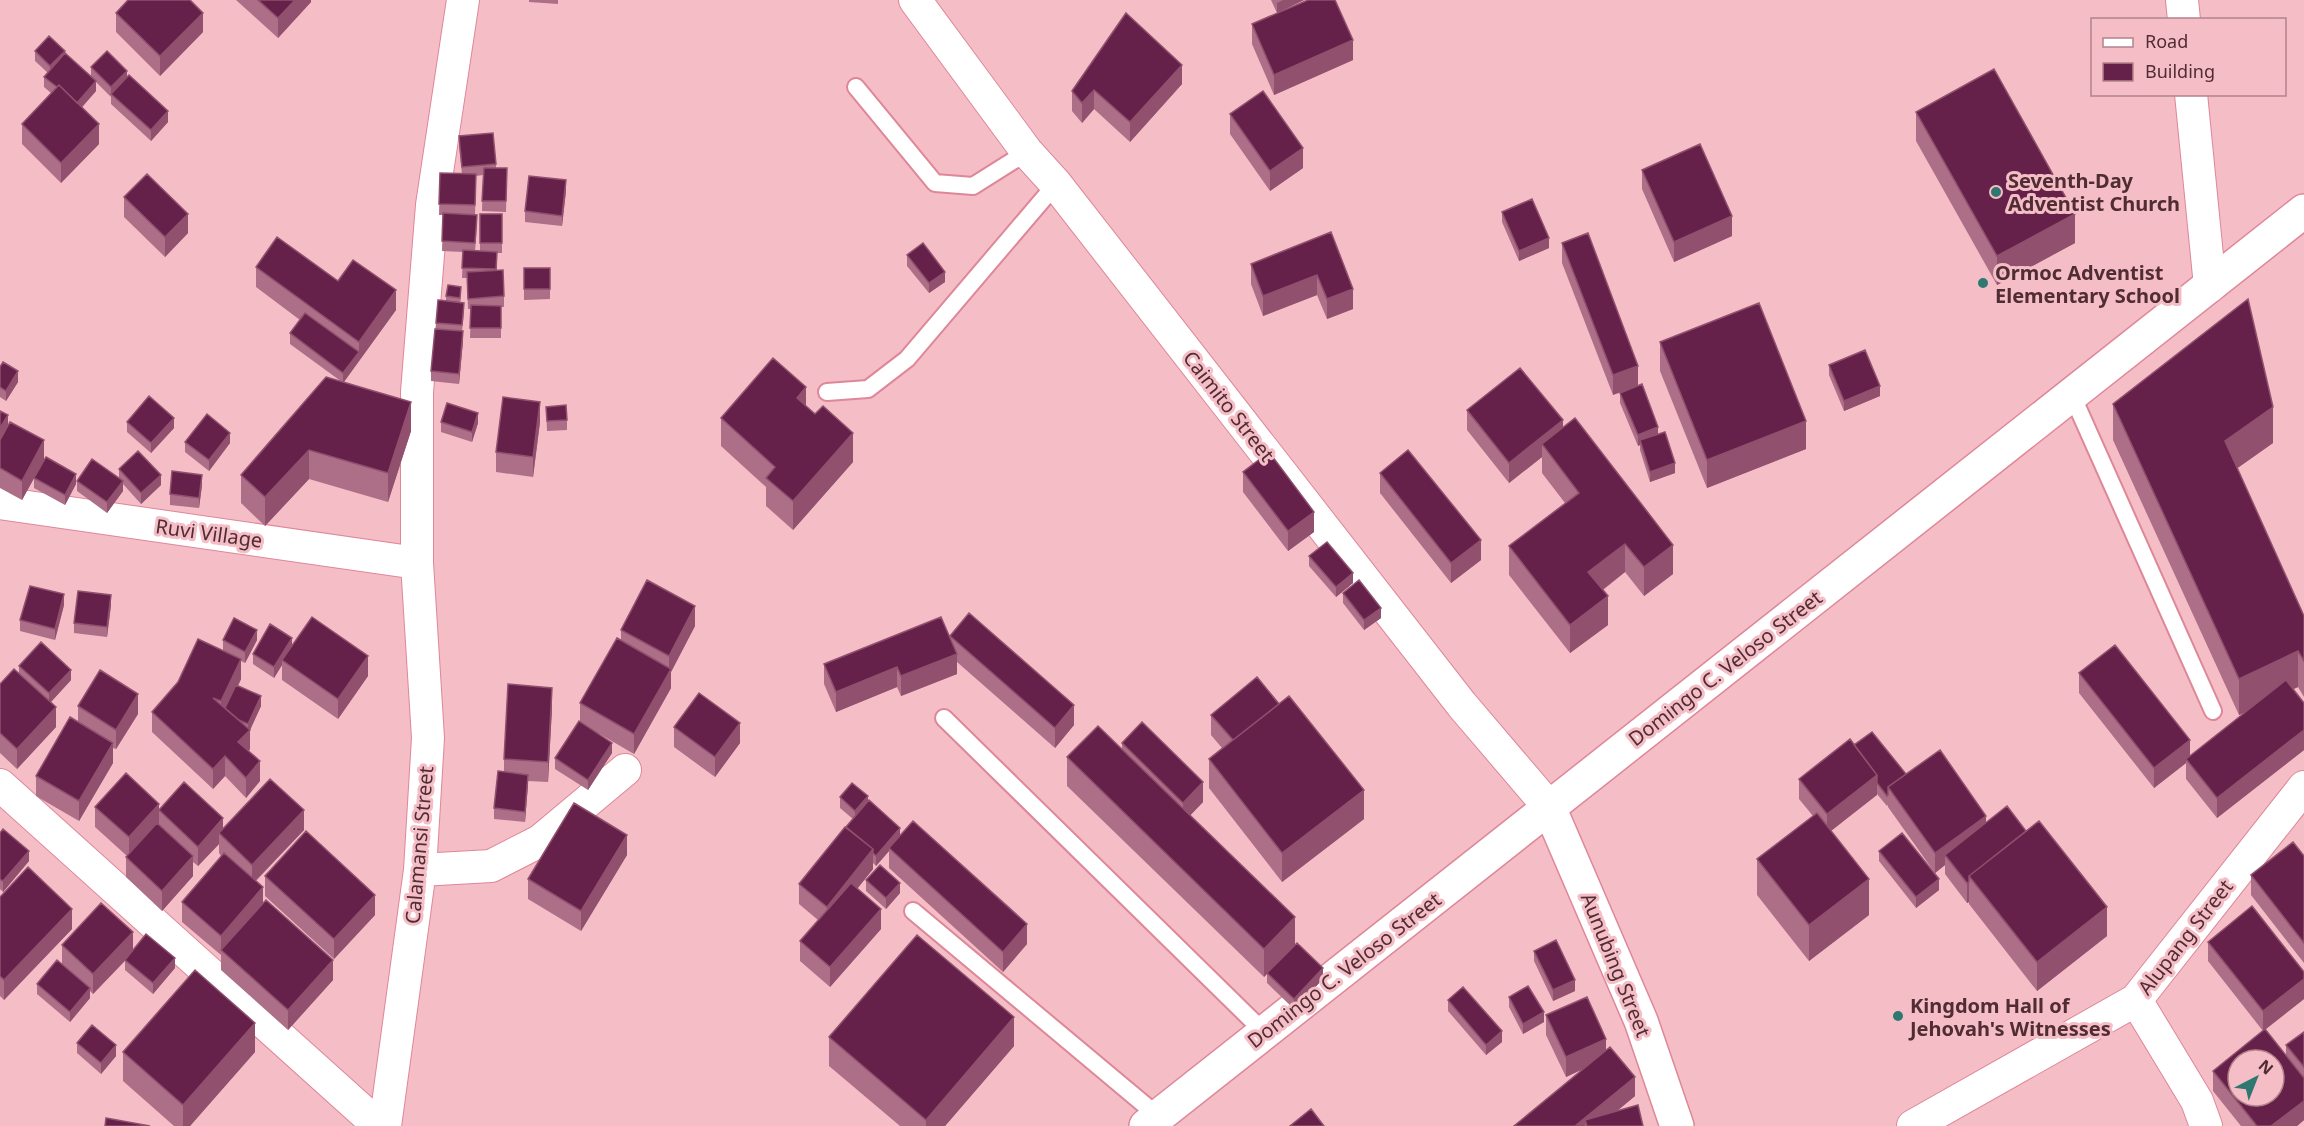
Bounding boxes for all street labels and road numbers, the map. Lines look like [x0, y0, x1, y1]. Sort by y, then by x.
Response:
street label: Caimito Street [1177, 345, 1281, 467]
street label: Ruvi Village [154, 512, 264, 554]
street label: Domingo C. Veloso Street [1623, 584, 1827, 752]
street label: Calamansi Street [399, 765, 439, 925]
street label: Alupang Street [2131, 874, 2239, 1000]
street label: Domingo C. Veloso Street [1242, 886, 1446, 1054]
street label: Aunubing Street [1575, 889, 1657, 1041]

